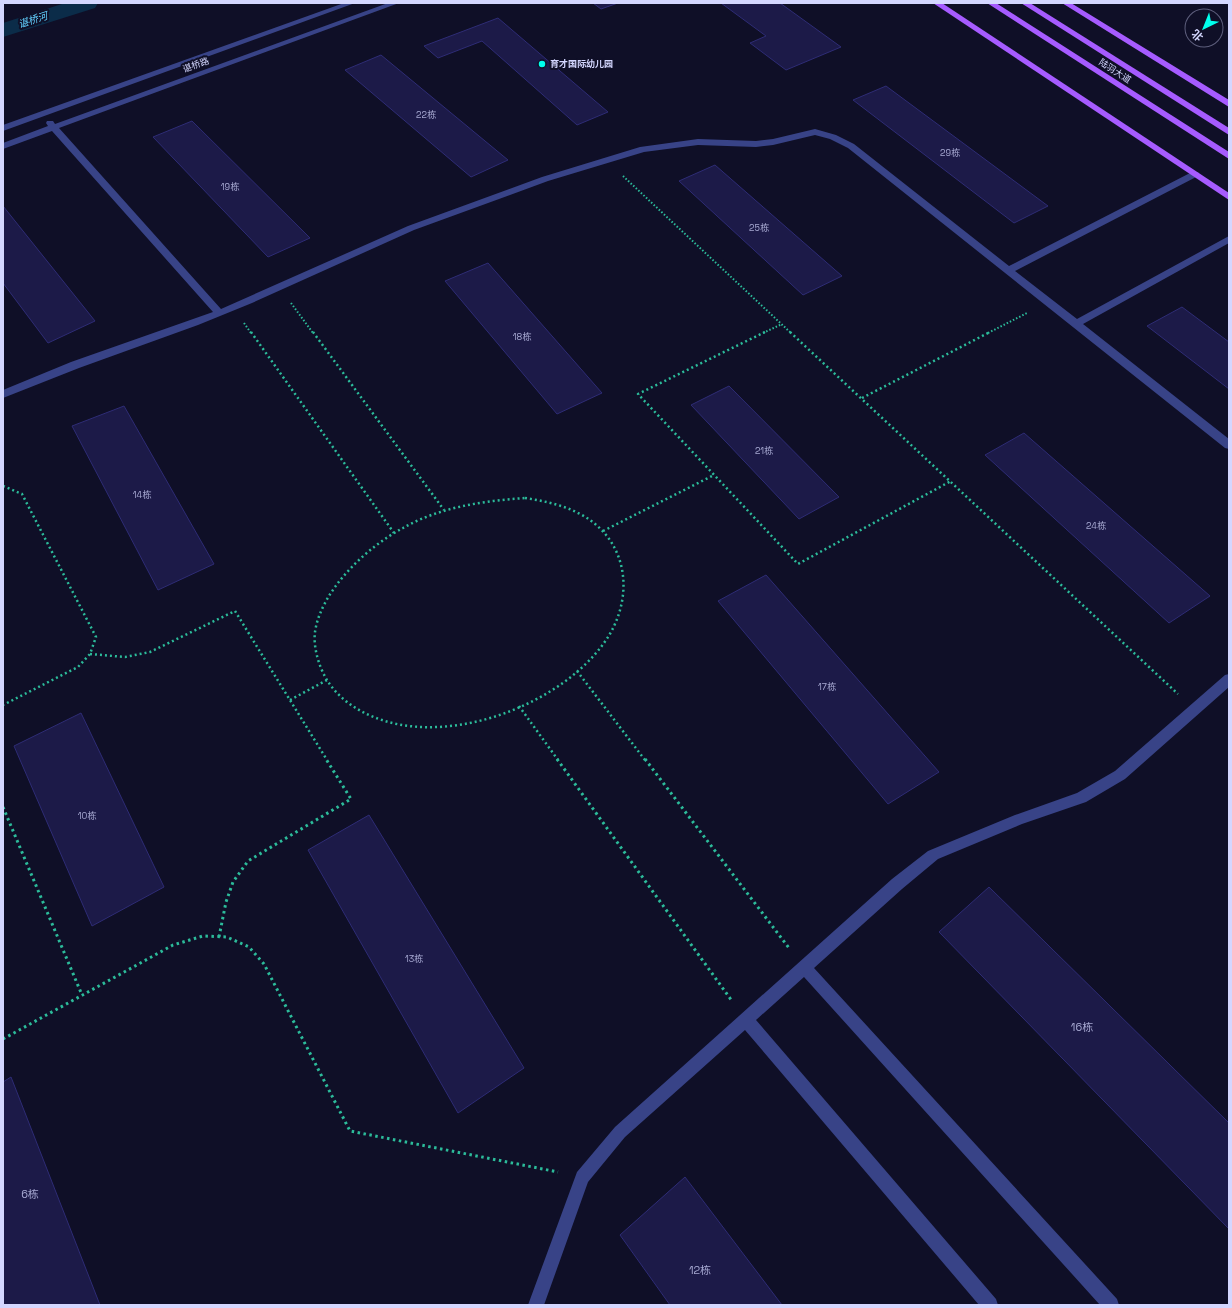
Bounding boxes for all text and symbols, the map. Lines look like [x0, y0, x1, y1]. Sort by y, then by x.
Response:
north arrow [1184, 8, 1224, 48]
water label: 谌桥河 [17, 9, 51, 31]
text: 北 [1188, 26, 1206, 44]
street label: 谌桥路 [181, 55, 211, 75]
street label: 陆羽大道 [1097, 56, 1133, 86]
place label: 育才国际幼儿园 [550, 58, 613, 70]
marker: 育才国际幼儿园 [537, 59, 547, 69]
house number: 22栋 [416, 109, 436, 121]
house number: 29栋 [940, 147, 960, 159]
house number: 19栋 [221, 181, 239, 193]
house number: 25栋 [749, 222, 769, 234]
house number: 18栋 [513, 331, 531, 343]
house number: 21栋 [755, 445, 773, 457]
house number: 14栋 [133, 489, 151, 501]
house number: 24栋 [1086, 520, 1106, 532]
house number: 17栋 [818, 681, 836, 693]
house number: 10栋 [78, 810, 96, 822]
house number: 13栋 [405, 953, 423, 965]
house number: 16栋 [1071, 1020, 1093, 1034]
house number: 6栋 [21, 1187, 39, 1201]
house number: 12栋 [689, 1263, 711, 1277]

